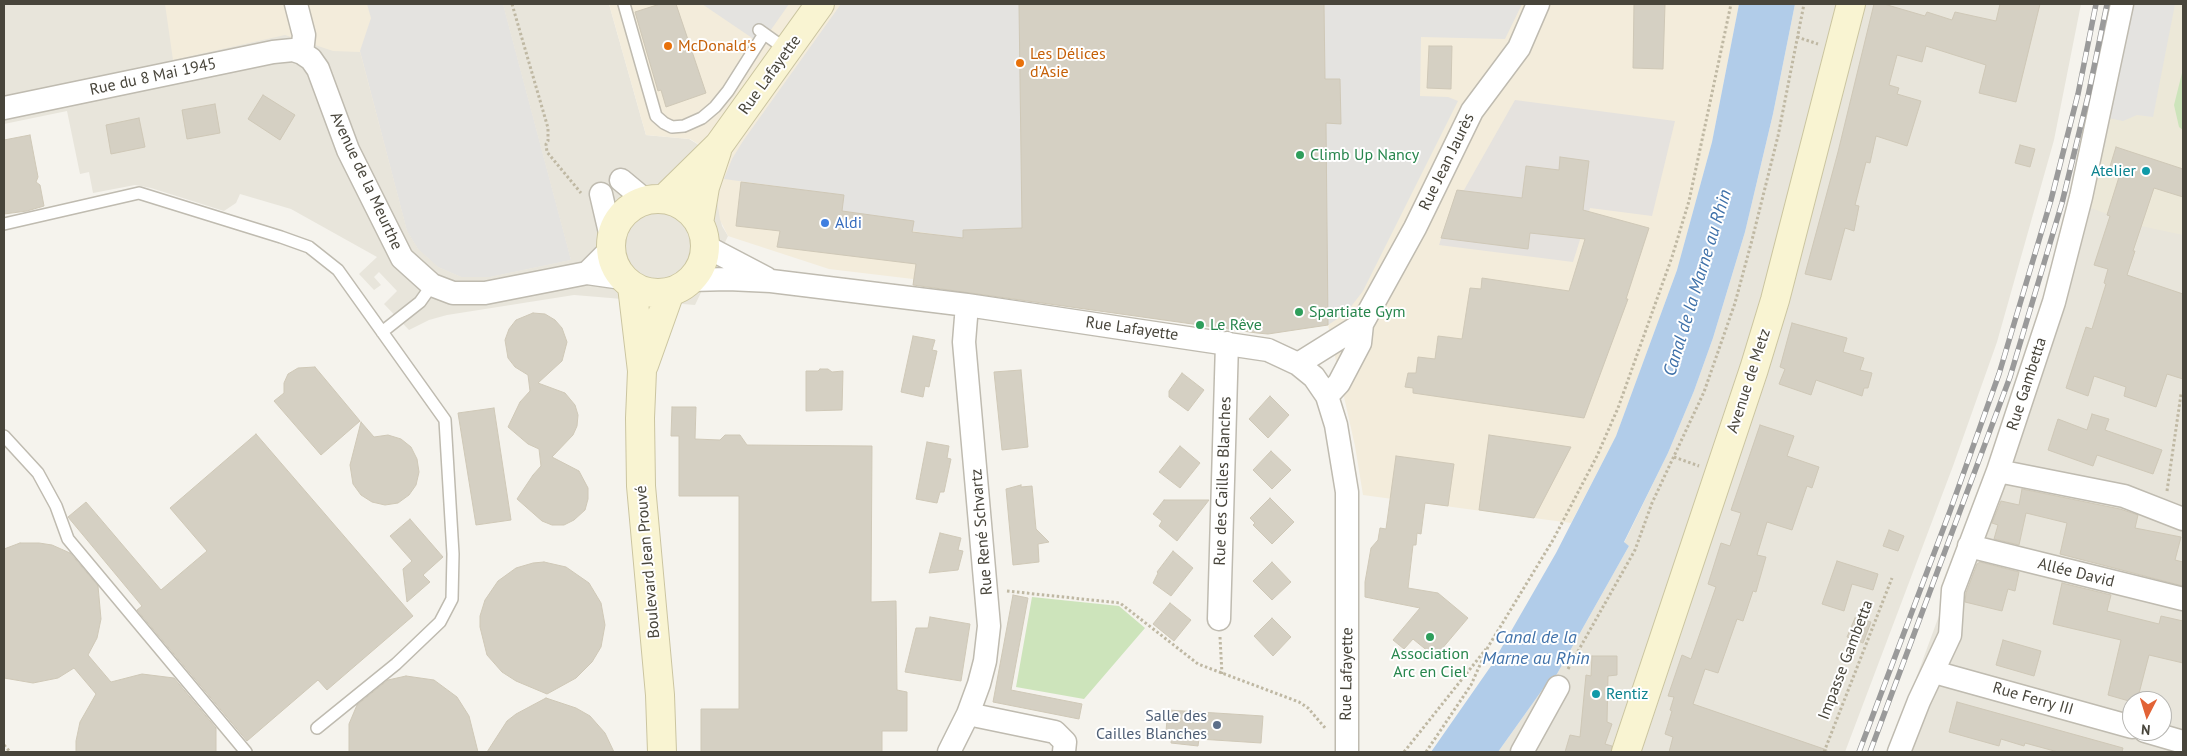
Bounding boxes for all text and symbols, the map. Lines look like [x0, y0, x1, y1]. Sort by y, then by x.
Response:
street label: Rue Lafayette [735, 32, 805, 118]
place label: McDonald's [678, 36, 756, 56]
marker: McDonald's [662, 40, 674, 52]
place label: Les Délices d'Asie [1030, 44, 1106, 82]
street label: Rue du 8 Mai 1945 [88, 54, 218, 100]
marker: Les Délices d'Asie [1014, 57, 1026, 69]
street label: Avenue de la Meurthe [326, 109, 406, 253]
street label: Rue Jean Jaurès [1415, 110, 1479, 214]
place label: Climb Up Nancy [1310, 145, 1419, 165]
marker: Climb Up Nancy [1294, 149, 1306, 161]
place label: Atelier [2091, 161, 2136, 181]
marker: Atelier [2140, 165, 2152, 177]
water label: Canal de la Marne au Rhin [1659, 187, 1737, 379]
place label: Aldi [835, 213, 862, 233]
marker: Aldi [819, 217, 831, 229]
place label: Spartiate Gym [1309, 302, 1406, 322]
marker: Spartiate Gym [1293, 306, 1305, 318]
street label: Rue Lafayette [1084, 313, 1180, 345]
place label: Le Rêve [1210, 315, 1262, 335]
marker: Le Rêve [1194, 319, 1206, 331]
street label: Avenue de Metz [1723, 326, 1775, 436]
street label: Rue Gambetta [2003, 335, 2051, 433]
street label: Rue des Cailles Blanches [1210, 396, 1236, 566]
street label: Rue René Schvartz [967, 468, 997, 596]
street label: Boulevard Jean Prouvé [632, 485, 664, 639]
street label: Allée David [2036, 554, 2116, 592]
street label: Impasse Gambetta [1814, 598, 1878, 722]
street label: Rue Lafayette [1337, 627, 1357, 721]
water label: Canal de la Marne au Rhin [1482, 627, 1590, 670]
marker: Association Arc en Ciel [1424, 631, 1436, 643]
place label: Association Arc en Ciel [1391, 644, 1469, 682]
street label: Rue Ferry III [1990, 678, 2076, 720]
place label: Rentiz [1606, 684, 1648, 704]
marker: Rentiz [1590, 688, 1602, 700]
north arrow [2122, 691, 2172, 741]
place label: Salle des Cailles Blanches [1096, 706, 1207, 744]
marker: Salle des Cailles Blanches [1211, 719, 1223, 731]
text: N [2140, 721, 2151, 739]

